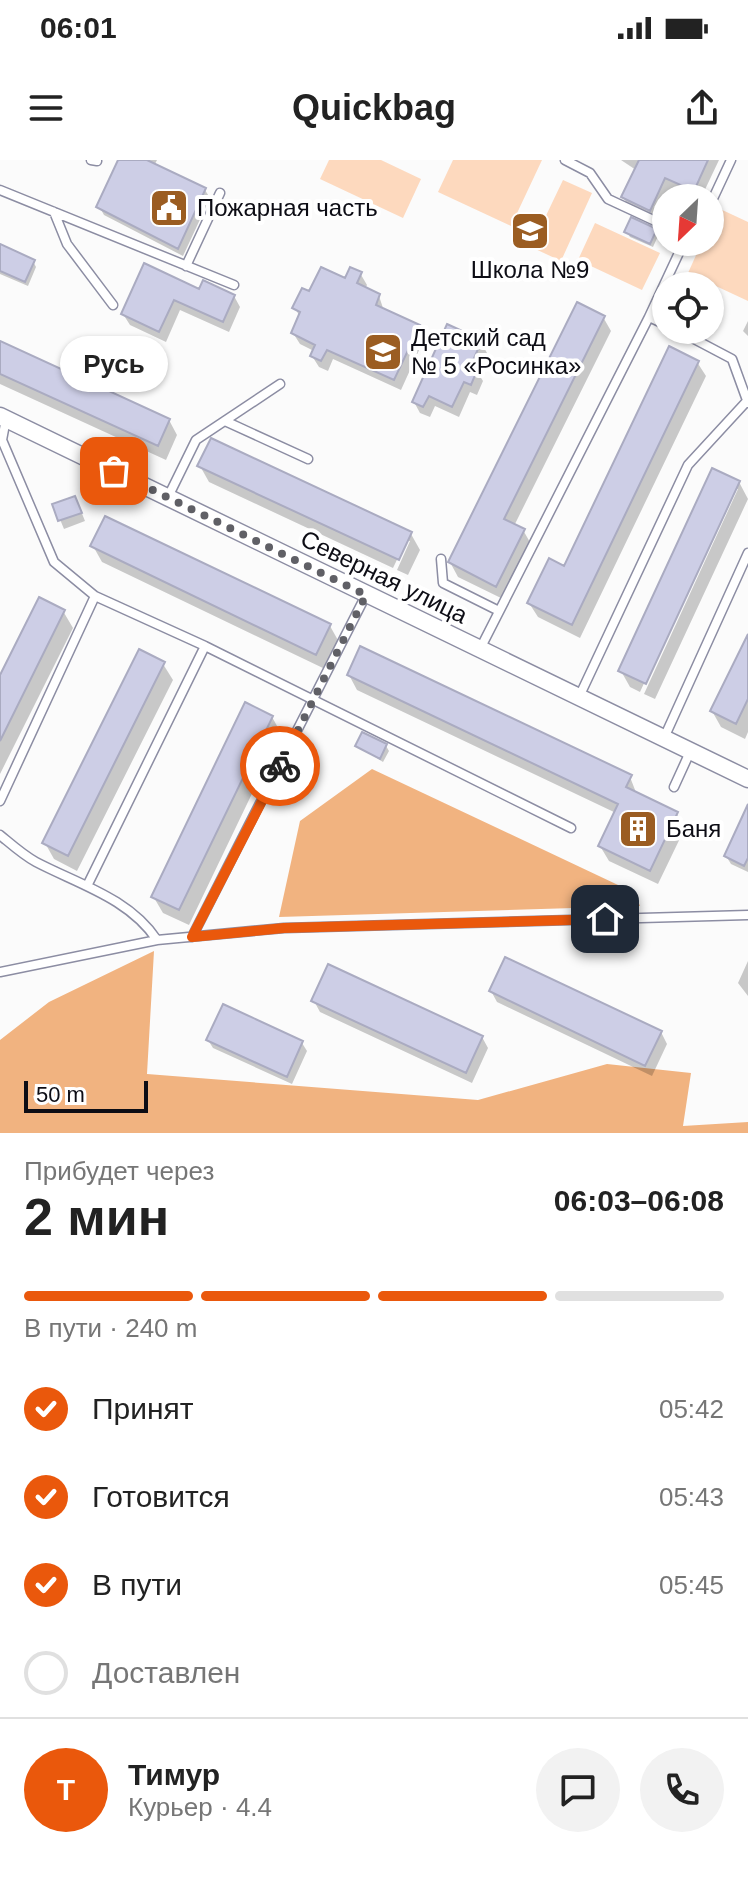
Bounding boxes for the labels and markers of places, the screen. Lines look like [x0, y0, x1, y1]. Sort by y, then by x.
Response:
public building icon: Пожарная часть [148, 187, 190, 229]
place label: Пожарная часть [197, 194, 378, 221]
school or university icon: Школа №9 [509, 210, 551, 252]
place label: Школа №9 [471, 256, 589, 283]
place label: Детский сад № 5 «Росинка» [411, 324, 581, 379]
school or university icon: Детский сад № 5 «Росинка» [362, 331, 404, 373]
callout: Русь [60, 335, 168, 391]
pin [80, 437, 148, 505]
building icon: Баня [617, 808, 659, 850]
place label: Баня [666, 815, 721, 842]
pin [571, 885, 639, 953]

